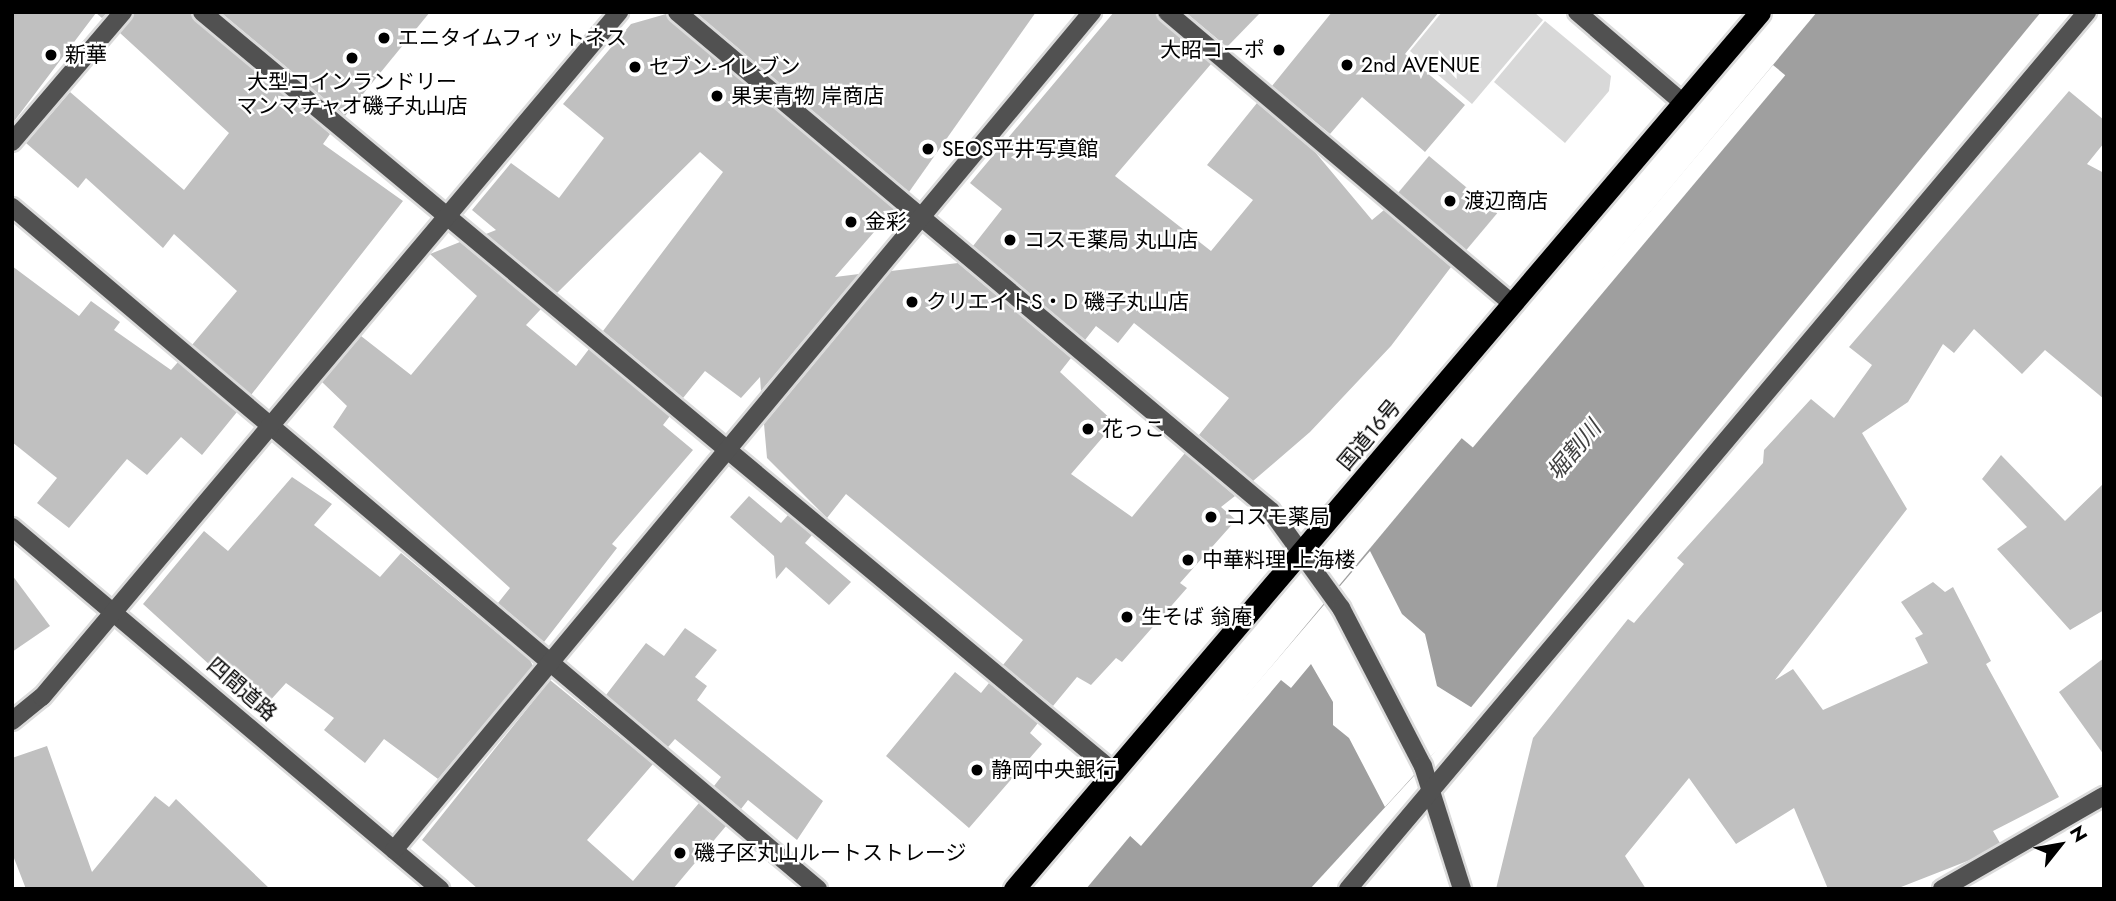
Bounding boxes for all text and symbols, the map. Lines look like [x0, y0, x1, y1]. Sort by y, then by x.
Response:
place label: エニタイムフィットネス [398, 25, 629, 51]
marker: エニタイムフィットネス [376, 30, 392, 46]
place label: 大昭コーポ [1160, 37, 1265, 63]
place label: 新華 [65, 42, 107, 68]
marker: 大昭コーポ [1271, 42, 1287, 58]
marker: 新華 [43, 47, 59, 63]
marker: 大型コインランドリー マンマチャオ磯子丸山店 [344, 50, 360, 66]
place label: 2nd AVENUE [1361, 52, 1480, 78]
place label: セブン-イレブン [649, 54, 800, 80]
marker: 2nd AVENUE [1339, 57, 1355, 73]
marker: セブン-イレブン [627, 59, 643, 75]
place label: 大型コインランドリー マンマチャオ磯子丸山店 [237, 69, 467, 119]
place label: 果実青物 岸商店 [731, 83, 884, 109]
marker: 果実青物 岸商店 [709, 88, 725, 104]
place label: SEOS平井写真館 [942, 136, 1098, 162]
marker: SEOS平井写真館 [920, 141, 936, 157]
place label: 渡辺商店 [1464, 188, 1548, 214]
marker: 渡辺商店 [1442, 193, 1458, 209]
place label: 金彩 [865, 209, 907, 235]
marker: 金彩 [843, 214, 859, 230]
place label: コスモ薬局 丸山店 [1024, 227, 1198, 253]
marker: コスモ薬局 丸山店 [1002, 232, 1018, 248]
place label: クリエイトS・D 磯子丸山店 [926, 289, 1189, 315]
marker: クリエイトS・D 磯子丸山店 [904, 294, 920, 310]
street label: 国道16号 [1332, 395, 1406, 475]
water label: 堀割川 [1541, 415, 1607, 485]
place label: 花っこ [1102, 416, 1165, 442]
marker: 花っこ [1080, 421, 1096, 437]
place label: コスモ薬局 [1225, 504, 1330, 530]
marker: コスモ薬局 [1203, 509, 1219, 525]
place label: 中華料理 上海楼 [1202, 547, 1355, 573]
marker: 中華料理 上海楼 [1180, 552, 1196, 568]
place label: 生そば 翁庵 [1141, 604, 1252, 630]
marker: 生そば 翁庵 [1119, 609, 1135, 625]
street label: 四間道路 [202, 652, 282, 726]
place label: 静岡中央銀行 [991, 757, 1117, 783]
marker: 静岡中央銀行 [969, 762, 985, 778]
north arrow [2025, 810, 2095, 880]
text: N [2063, 821, 2094, 847]
place label: 磯子区丸山ルートストレージ [694, 840, 967, 866]
marker: 磯子区丸山ルートストレージ [672, 845, 688, 861]

